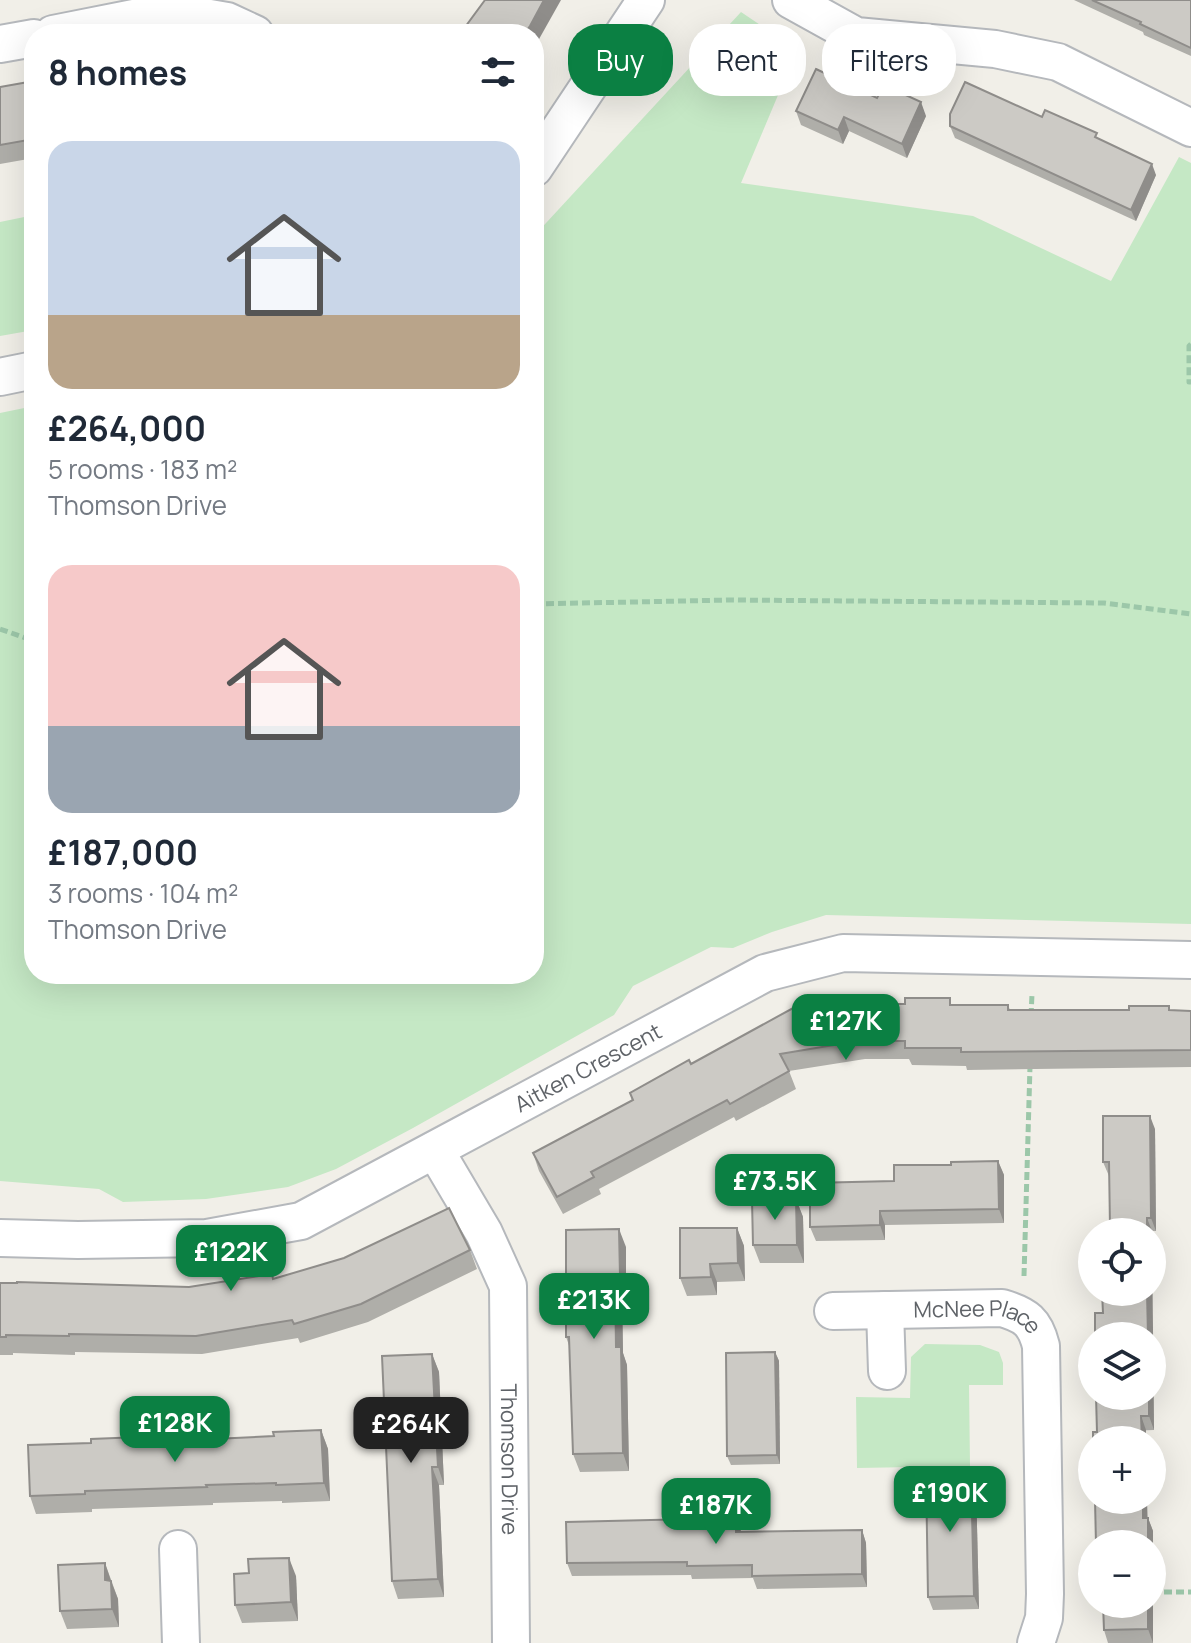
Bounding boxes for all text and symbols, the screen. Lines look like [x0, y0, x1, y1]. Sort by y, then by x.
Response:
chip: Buy [568, 24, 673, 96]
chip: Rent [689, 24, 806, 96]
chip: Filters [822, 24, 956, 96]
text: 8 homes [48, 49, 187, 95]
icon: filters [476, 50, 520, 94]
icon: home [212, 193, 356, 337]
text: £264,000 [48, 405, 206, 451]
text: 5 rooms · 183 m² [48, 451, 237, 487]
text: Thomson Drive [48, 487, 227, 523]
icon: home [212, 617, 356, 761]
text: £187,000 [48, 829, 198, 875]
text: 3 rooms · 104 m² [48, 875, 238, 911]
text: Thomson Drive [48, 911, 227, 947]
pin: £127K [790, 994, 902, 1062]
text: £127K [810, 1002, 882, 1038]
street label: Aitken Crescent [509, 1016, 667, 1119]
pin: £73.5K [710, 1154, 840, 1222]
text: £73.5K [733, 1162, 817, 1198]
map controls [1078, 1218, 1166, 1618]
button: locate [1078, 1218, 1166, 1306]
pin: £122K [175, 1225, 287, 1293]
text: £122K [194, 1233, 268, 1269]
pin: £213K [538, 1273, 650, 1341]
text: £213K [557, 1281, 631, 1317]
street label: McNee Place [913, 1293, 1049, 1340]
button: layers [1078, 1322, 1166, 1410]
street label: Thomson Drive [494, 1384, 525, 1535]
pin: £128K [119, 1396, 231, 1464]
pin: £264K [355, 1397, 467, 1465]
text: £128K [138, 1404, 212, 1440]
text: £264K [371, 1405, 451, 1441]
button: + [1078, 1426, 1166, 1514]
pin: £190K [894, 1466, 1006, 1534]
text: £190K [912, 1474, 988, 1510]
pin: £187K [660, 1478, 772, 1546]
text: £187K [680, 1486, 752, 1522]
button: − [1078, 1530, 1166, 1618]

